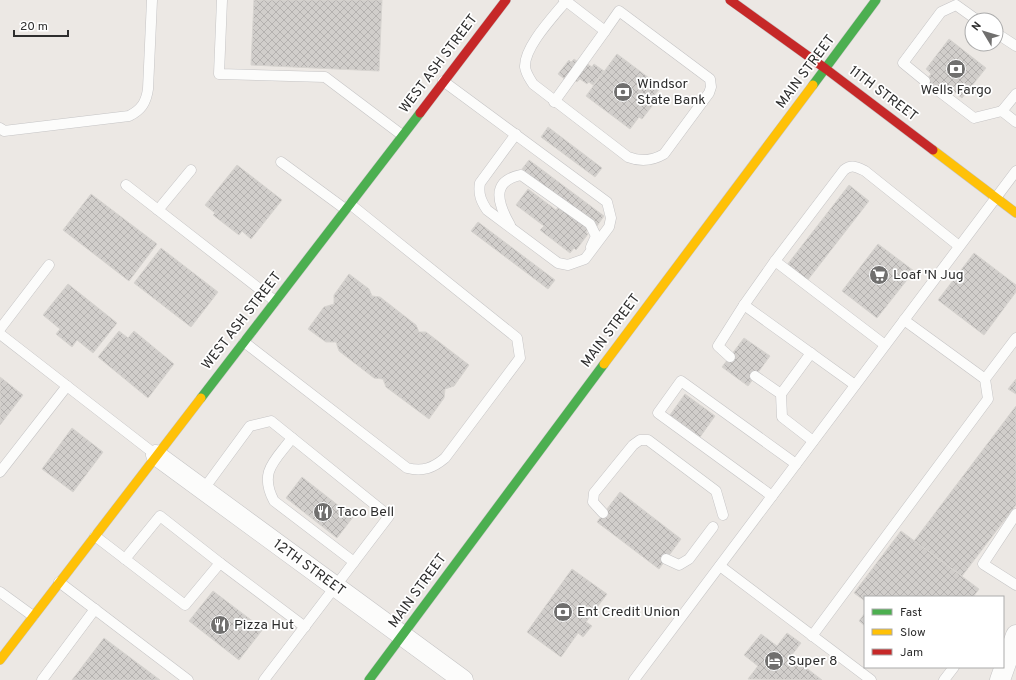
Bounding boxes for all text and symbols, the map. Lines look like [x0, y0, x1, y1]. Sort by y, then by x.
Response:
street label: WEST ASH STREET [396, 11, 482, 117]
scale bar [14, 12, 68, 38]
north arrow [964, 12, 1004, 52]
text: 20 m [20, 19, 48, 35]
text: N [969, 19, 985, 34]
street label: MAIN STREET [773, 32, 839, 112]
bank icon: Wells Fargo [945, 58, 967, 80]
street label: 11TH STREET [845, 63, 921, 125]
place label: Windsor State Bank [637, 76, 706, 109]
bank icon: Windsor State Bank [612, 81, 634, 103]
place label: Wells Fargo [920, 82, 992, 99]
supermarket icon: Loaf 'N Jug [868, 264, 890, 286]
place label: Loaf 'N Jug [893, 267, 964, 284]
street label: WEST ASH STREET [199, 269, 285, 373]
street label: MAIN STREET [578, 291, 644, 371]
restaurant icon: Taco Bell [312, 501, 334, 523]
place label: Taco Bell [337, 504, 394, 521]
street label: 12TH STREET [270, 536, 348, 600]
street label: MAIN STREET [385, 551, 451, 631]
legend [864, 596, 1004, 668]
bank icon: Ent Credit Union [552, 601, 574, 623]
place label: Ent Credit Union [577, 604, 680, 621]
text: Fast [900, 605, 922, 621]
restaurant icon: Pizza Hut [209, 614, 231, 636]
place label: Pizza Hut [234, 617, 294, 634]
text: Slow [900, 625, 926, 641]
text: Jam [900, 645, 923, 661]
hotel icon: Super 8 [763, 650, 785, 672]
place label: Super 8 [788, 653, 837, 670]

